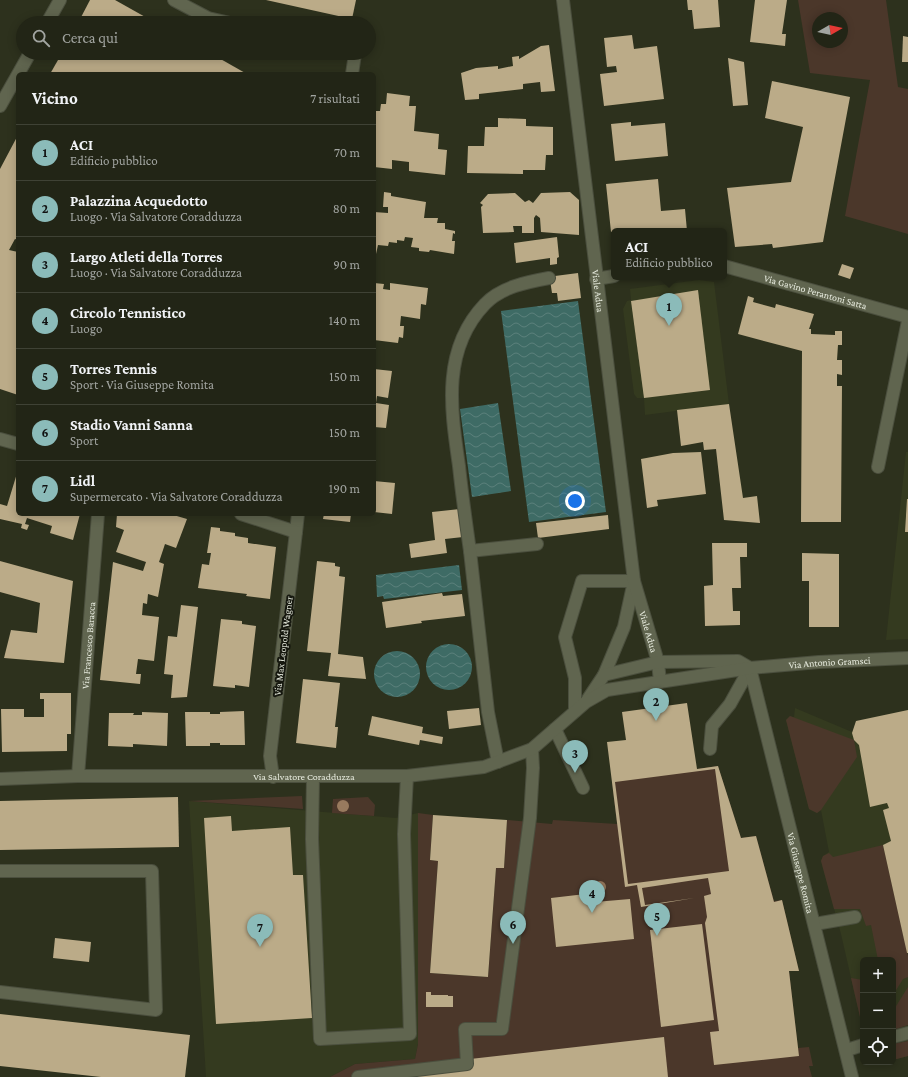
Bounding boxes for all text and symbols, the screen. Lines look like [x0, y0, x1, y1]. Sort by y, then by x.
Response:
north arrow [812, 12, 848, 48]
search box [16, 16, 376, 60]
icon: search [30, 27, 52, 49]
text: Cerca qui [62, 30, 118, 46]
text: Vicino [32, 89, 78, 108]
text: 7 risultati [310, 91, 360, 106]
text: ACI [70, 137, 93, 153]
text: 1 [43, 145, 47, 160]
text: 70 m [334, 145, 360, 160]
text: Edificio pubblico [70, 153, 158, 168]
text: Palazzina Acquedotto [70, 193, 208, 209]
text: 2 [42, 201, 48, 216]
text: 80 m [333, 201, 360, 216]
text: Luogo · Via Salvatore Coradduzza [70, 209, 242, 224]
popup [611, 228, 727, 280]
text: ACI [625, 239, 648, 255]
text: Largo Atleti della Torres [70, 249, 222, 265]
text: Edificio pubblico [625, 255, 713, 270]
text: 3 [42, 257, 48, 272]
text: 90 m [333, 257, 360, 272]
text: Luogo · Via Salvatore Coradduzza [70, 265, 242, 280]
street label: Viale Adua [590, 269, 607, 313]
street label: Via Gavino Perantoni Satta [763, 272, 869, 311]
pin: 1 [656, 293, 682, 326]
text: Circolo Tennistico [70, 305, 186, 321]
text: 4 [41, 313, 49, 328]
text: 140 m [329, 313, 360, 328]
text: Luogo [70, 321, 102, 336]
text: Torres Tennis [70, 361, 157, 377]
text: 5 [42, 369, 48, 384]
text: 150 m [329, 369, 360, 384]
text: Sport · Via Giuseppe Romita [70, 377, 214, 392]
text: Stadio Vanni Sanna [70, 417, 193, 433]
text: 6 [41, 425, 49, 440]
text: 150 m [329, 425, 360, 440]
text: Sport [70, 433, 98, 448]
text: Lidl [70, 473, 95, 489]
text: 7 [42, 481, 48, 496]
text: 190 m [329, 481, 360, 496]
text: Supermercato · Via Salvatore Coradduzza [70, 489, 282, 504]
your location [565, 491, 585, 511]
street label: Via Max Leopold Wagner [271, 595, 295, 696]
street label: Via Francesco Baracca [79, 601, 97, 689]
street label: Viale Adua [638, 610, 660, 654]
street label: Via Antonio Gramsci [788, 654, 871, 670]
pin: 2 [643, 688, 669, 721]
pin: 3 [562, 740, 588, 773]
street label: Via Salvatore Coradduzza [253, 771, 355, 782]
street label: Via Giuseppe Romita [786, 831, 817, 915]
pin: 4 [579, 880, 605, 913]
pin: 5 [644, 903, 670, 936]
pin: 6 [500, 911, 526, 944]
pin: 7 [247, 914, 273, 947]
map controls [860, 957, 896, 1065]
button: + [860, 957, 896, 993]
button: − [860, 993, 896, 1029]
button: locate [860, 1029, 896, 1065]

